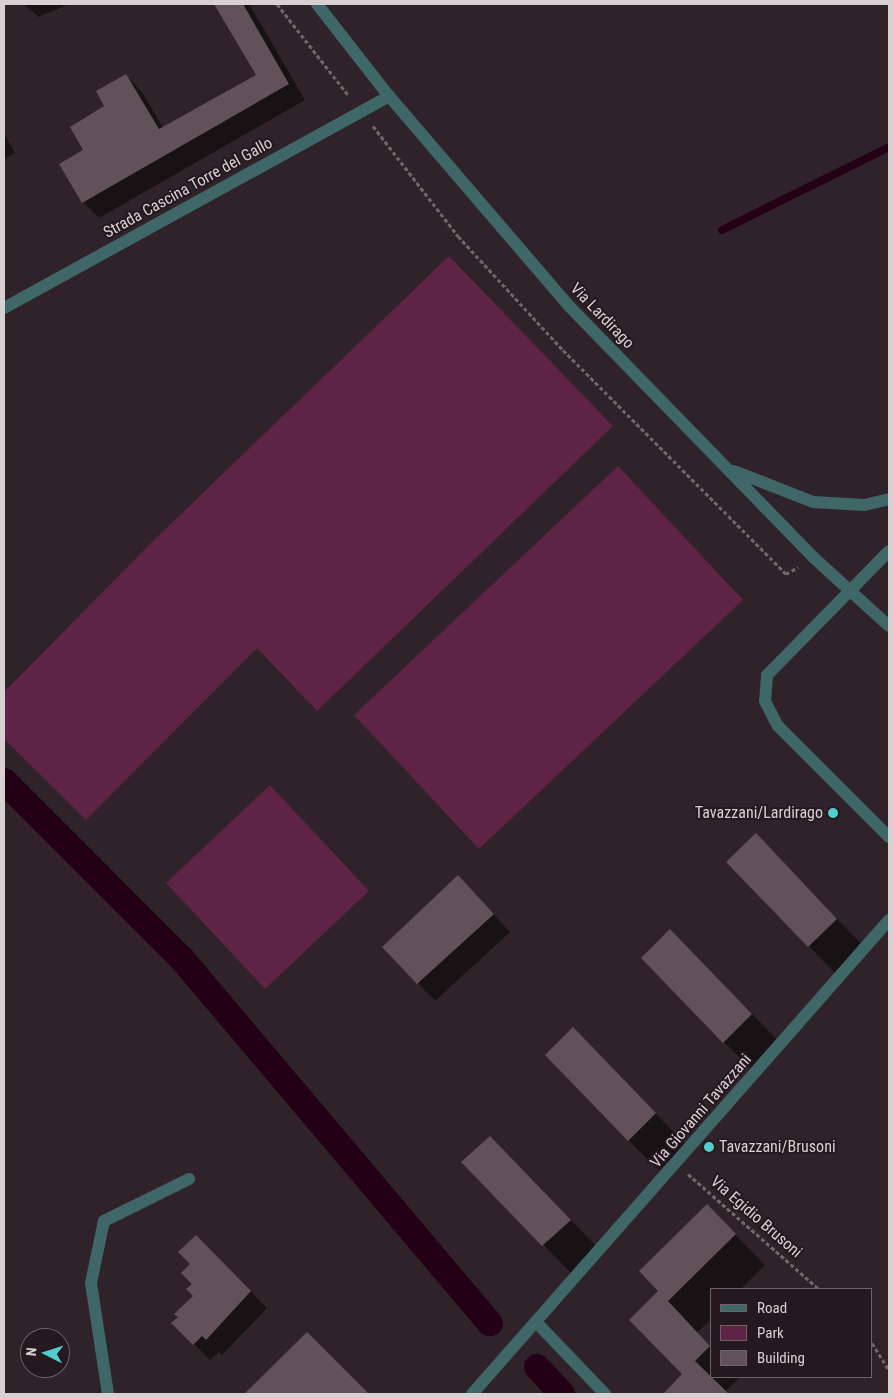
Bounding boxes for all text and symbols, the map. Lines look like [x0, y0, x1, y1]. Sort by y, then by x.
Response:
street label: Strada Cascina Torre del Gallo [100, 133, 276, 243]
street label: Via Lardirago [566, 279, 638, 353]
place label: Tavazzani/Lardirago [695, 803, 823, 823]
marker: Tavazzani/Lardirago [827, 807, 839, 819]
street label: Via Giovanni Tavazzani [646, 1050, 756, 1172]
place label: Tavazzani/Brusoni [719, 1137, 836, 1157]
marker: Tavazzani/Brusoni [703, 1141, 715, 1153]
street label: Via Egidio Brusoni [706, 1172, 806, 1262]
legend [710, 1288, 873, 1378]
text: Road [757, 1299, 787, 1317]
text: Park [757, 1324, 784, 1342]
north arrow [20, 1328, 70, 1378]
text: N [23, 1347, 39, 1357]
text: Building [757, 1349, 805, 1367]

